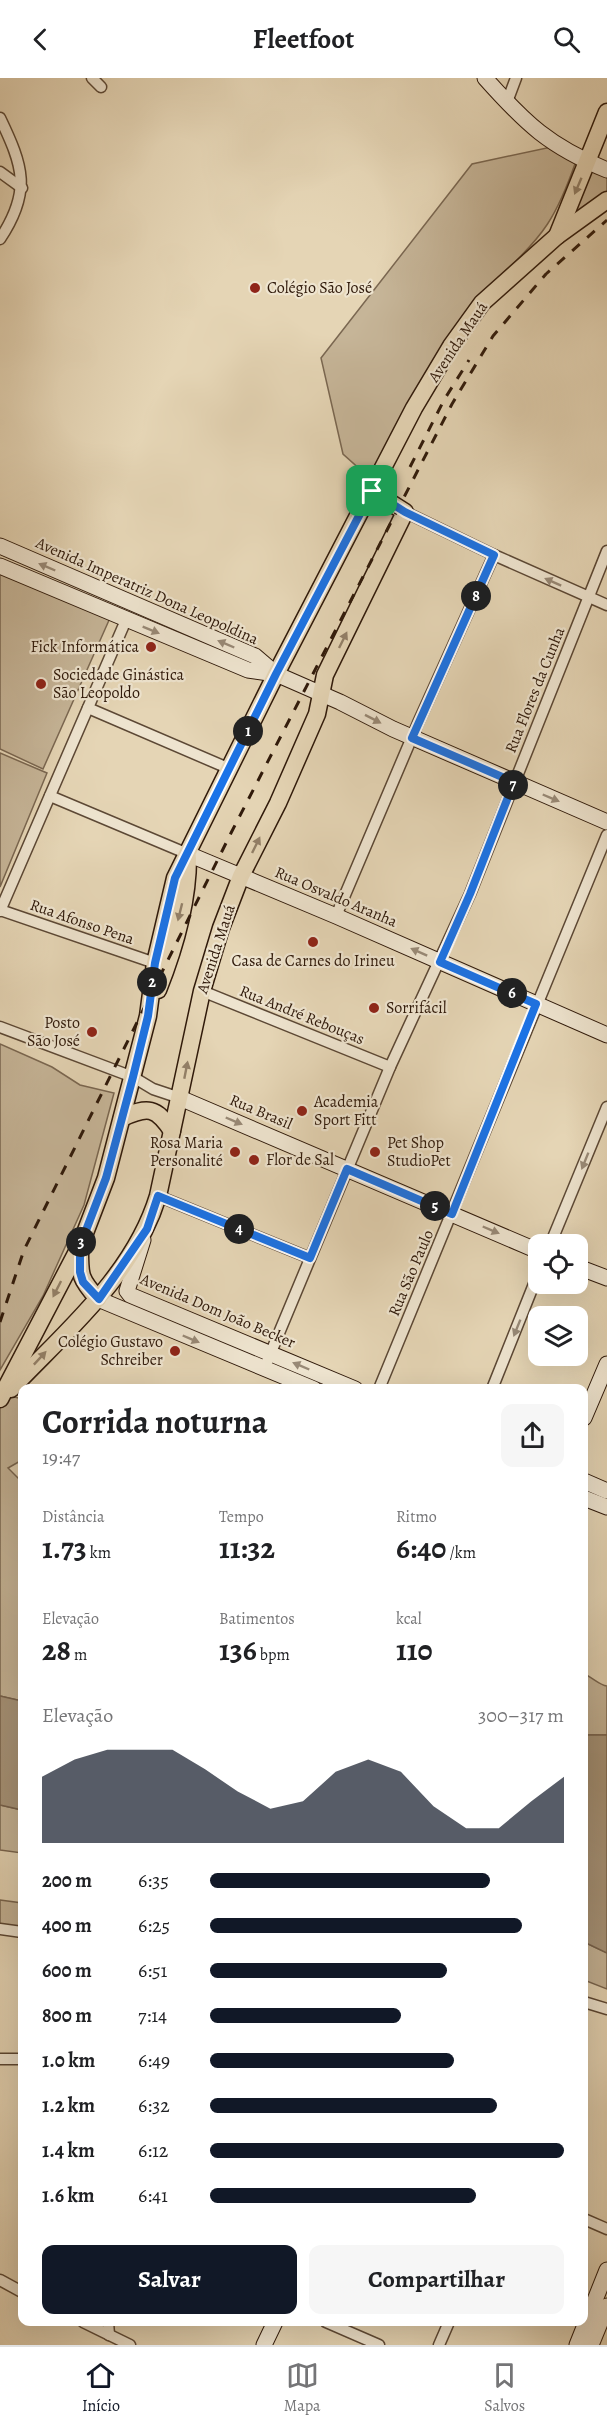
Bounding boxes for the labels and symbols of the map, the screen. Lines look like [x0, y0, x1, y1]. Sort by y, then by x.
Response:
one-way arrow [573, 177, 583, 195]
place label: Colégio São José [267, 277, 372, 299]
marker: Colégio São José [248, 281, 262, 295]
street label: Avenida Mauá [422, 297, 493, 387]
pin [346, 465, 397, 516]
street label: Avenida Imperatriz Dona Leopoldina [31, 531, 262, 650]
one-way arrow [38, 562, 56, 572]
one-way arrow [545, 577, 562, 586]
pin: 8 [461, 581, 491, 611]
street label: Rua Flores da Cunha [500, 623, 571, 756]
one-way arrow [142, 625, 160, 635]
one-way arrow [338, 631, 347, 648]
place label: Fick Informática [31, 636, 140, 658]
one-way arrow [217, 639, 235, 649]
marker: Fick Informática [144, 640, 158, 654]
place label: Sociedade Ginástica São Leopoldo [53, 664, 185, 704]
marker: Sociedade Ginástica São Leopoldo [34, 677, 48, 691]
one-way arrow [364, 714, 381, 723]
pin: 1 [233, 716, 263, 746]
pin: 7 [498, 770, 528, 800]
one-way arrow [542, 793, 560, 803]
one-way arrow [252, 837, 261, 854]
street label: Rua Osvaldo Aranha [271, 861, 401, 933]
street label: Rua Afonso Pena [27, 894, 137, 950]
street label: Avenida Mauá [191, 901, 241, 997]
one-way arrow [175, 903, 185, 921]
marker: Casa de Carnes do Irineu [306, 935, 320, 949]
one-way arrow [410, 948, 427, 957]
place label: Casa de Carnes do Irineu [231, 950, 395, 972]
pin: 2 [137, 967, 167, 997]
pin: 6 [497, 978, 527, 1008]
street label: Rua André Rebouças [236, 980, 368, 1050]
place label: Sorrifácil [386, 997, 447, 1019]
marker: Sorrifácil [367, 1001, 381, 1015]
place label: Posto São José [27, 1012, 80, 1052]
marker: Posto São José [85, 1025, 99, 1039]
one-way arrow [182, 1061, 191, 1080]
street label: Rua Brasil [226, 1089, 296, 1135]
place label: Academia Sport Fitt [313, 1091, 379, 1131]
marker: Academia Sport Fitt [295, 1104, 309, 1118]
one-way arrow [225, 1116, 243, 1126]
place label: Rosa Maria Personalité [150, 1132, 224, 1172]
place label: Pet Shop StudioPet [387, 1132, 451, 1172]
marker: Rosa Maria Personalité [228, 1145, 242, 1159]
marker: Pet Shop StudioPet [368, 1145, 382, 1159]
place label: Flor de Sal [266, 1149, 334, 1171]
one-way arrow [580, 1152, 589, 1170]
marker: Flor de Sal [247, 1153, 261, 1167]
pin: 5 [420, 1191, 450, 1221]
pin: 4 [224, 1214, 254, 1244]
one-way arrow [482, 1225, 500, 1235]
street label: Rua São Paulo [383, 1226, 439, 1320]
pin: 3 [66, 1227, 96, 1257]
street label: Avenida Dom João Becker [136, 1268, 299, 1354]
one-way arrow [52, 1281, 62, 1298]
one-way arrow [511, 1319, 521, 1337]
place label: Colégio Gustavo Schreiber [58, 1331, 163, 1371]
one-way arrow [182, 1334, 200, 1344]
marker: Colégio Gustavo Schreiber [168, 1344, 182, 1358]
one-way arrow [33, 1351, 47, 1366]
one-way arrow [292, 1361, 310, 1371]

